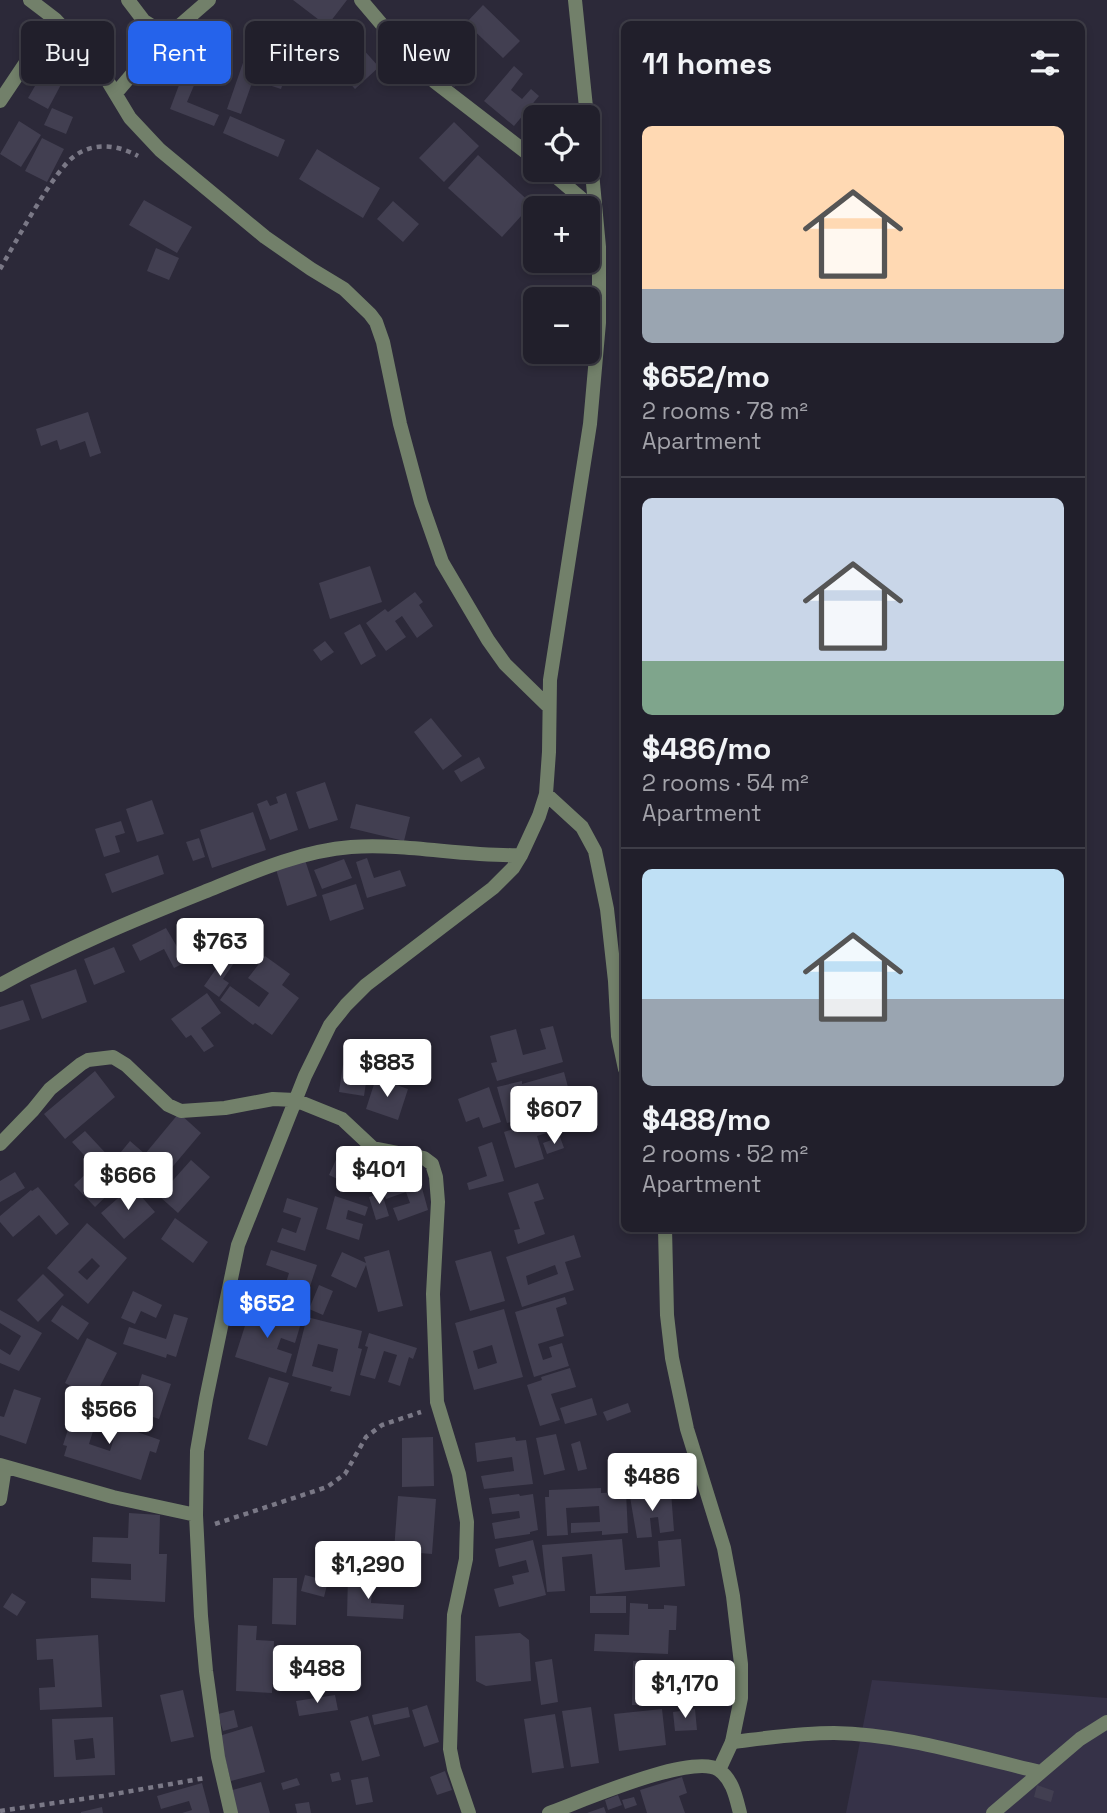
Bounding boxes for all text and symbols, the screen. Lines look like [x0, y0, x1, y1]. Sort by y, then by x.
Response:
chip: Buy [21, 21, 114, 84]
chip: Rent [128, 21, 231, 84]
chip: Filters [245, 21, 364, 84]
chip: New [378, 21, 475, 84]
text: 11 homes [642, 44, 772, 83]
icon: filters [1026, 44, 1064, 82]
map controls [523, 105, 600, 364]
button: locate [523, 105, 600, 182]
icon: home [790, 171, 916, 297]
button: + [523, 196, 600, 273]
button: − [523, 287, 600, 364]
text: $652/mo [642, 357, 770, 396]
text: 2 rooms · 78 m² [642, 396, 808, 426]
text: Apartment [642, 426, 762, 456]
icon: home [790, 543, 916, 669]
text: $486/mo [642, 729, 771, 768]
text: 2 rooms · 54 m² [642, 768, 809, 798]
text: Apartment [642, 798, 762, 828]
icon: home [790, 914, 916, 1040]
pin: $763 [179, 918, 261, 978]
text: $763 [193, 926, 247, 956]
pin: $883 [346, 1040, 428, 1099]
text: $883 [359, 1047, 415, 1077]
pin: $607 [513, 1086, 595, 1146]
text: $607 [526, 1094, 582, 1124]
text: $488/mo [642, 1100, 771, 1139]
text: 2 rooms · 52 m² [642, 1139, 808, 1169]
pin: $401 [338, 1146, 420, 1206]
pin: $666 [87, 1152, 169, 1212]
text: $401 [352, 1154, 406, 1184]
text: $666 [100, 1160, 156, 1190]
text: Apartment [642, 1169, 762, 1199]
pin: $652 [226, 1280, 308, 1340]
text: $652 [239, 1288, 295, 1318]
pin: $566 [68, 1386, 150, 1446]
text: $566 [81, 1394, 137, 1424]
pin: $486 [611, 1454, 693, 1513]
text: $486 [624, 1461, 680, 1491]
pin: $1,290 [311, 1542, 425, 1601]
text: $1,290 [331, 1549, 405, 1579]
pin: $488 [276, 1646, 358, 1705]
text: $488 [289, 1653, 345, 1683]
pin: $1,170 [628, 1660, 742, 1720]
text: $1,170 [651, 1668, 719, 1698]

